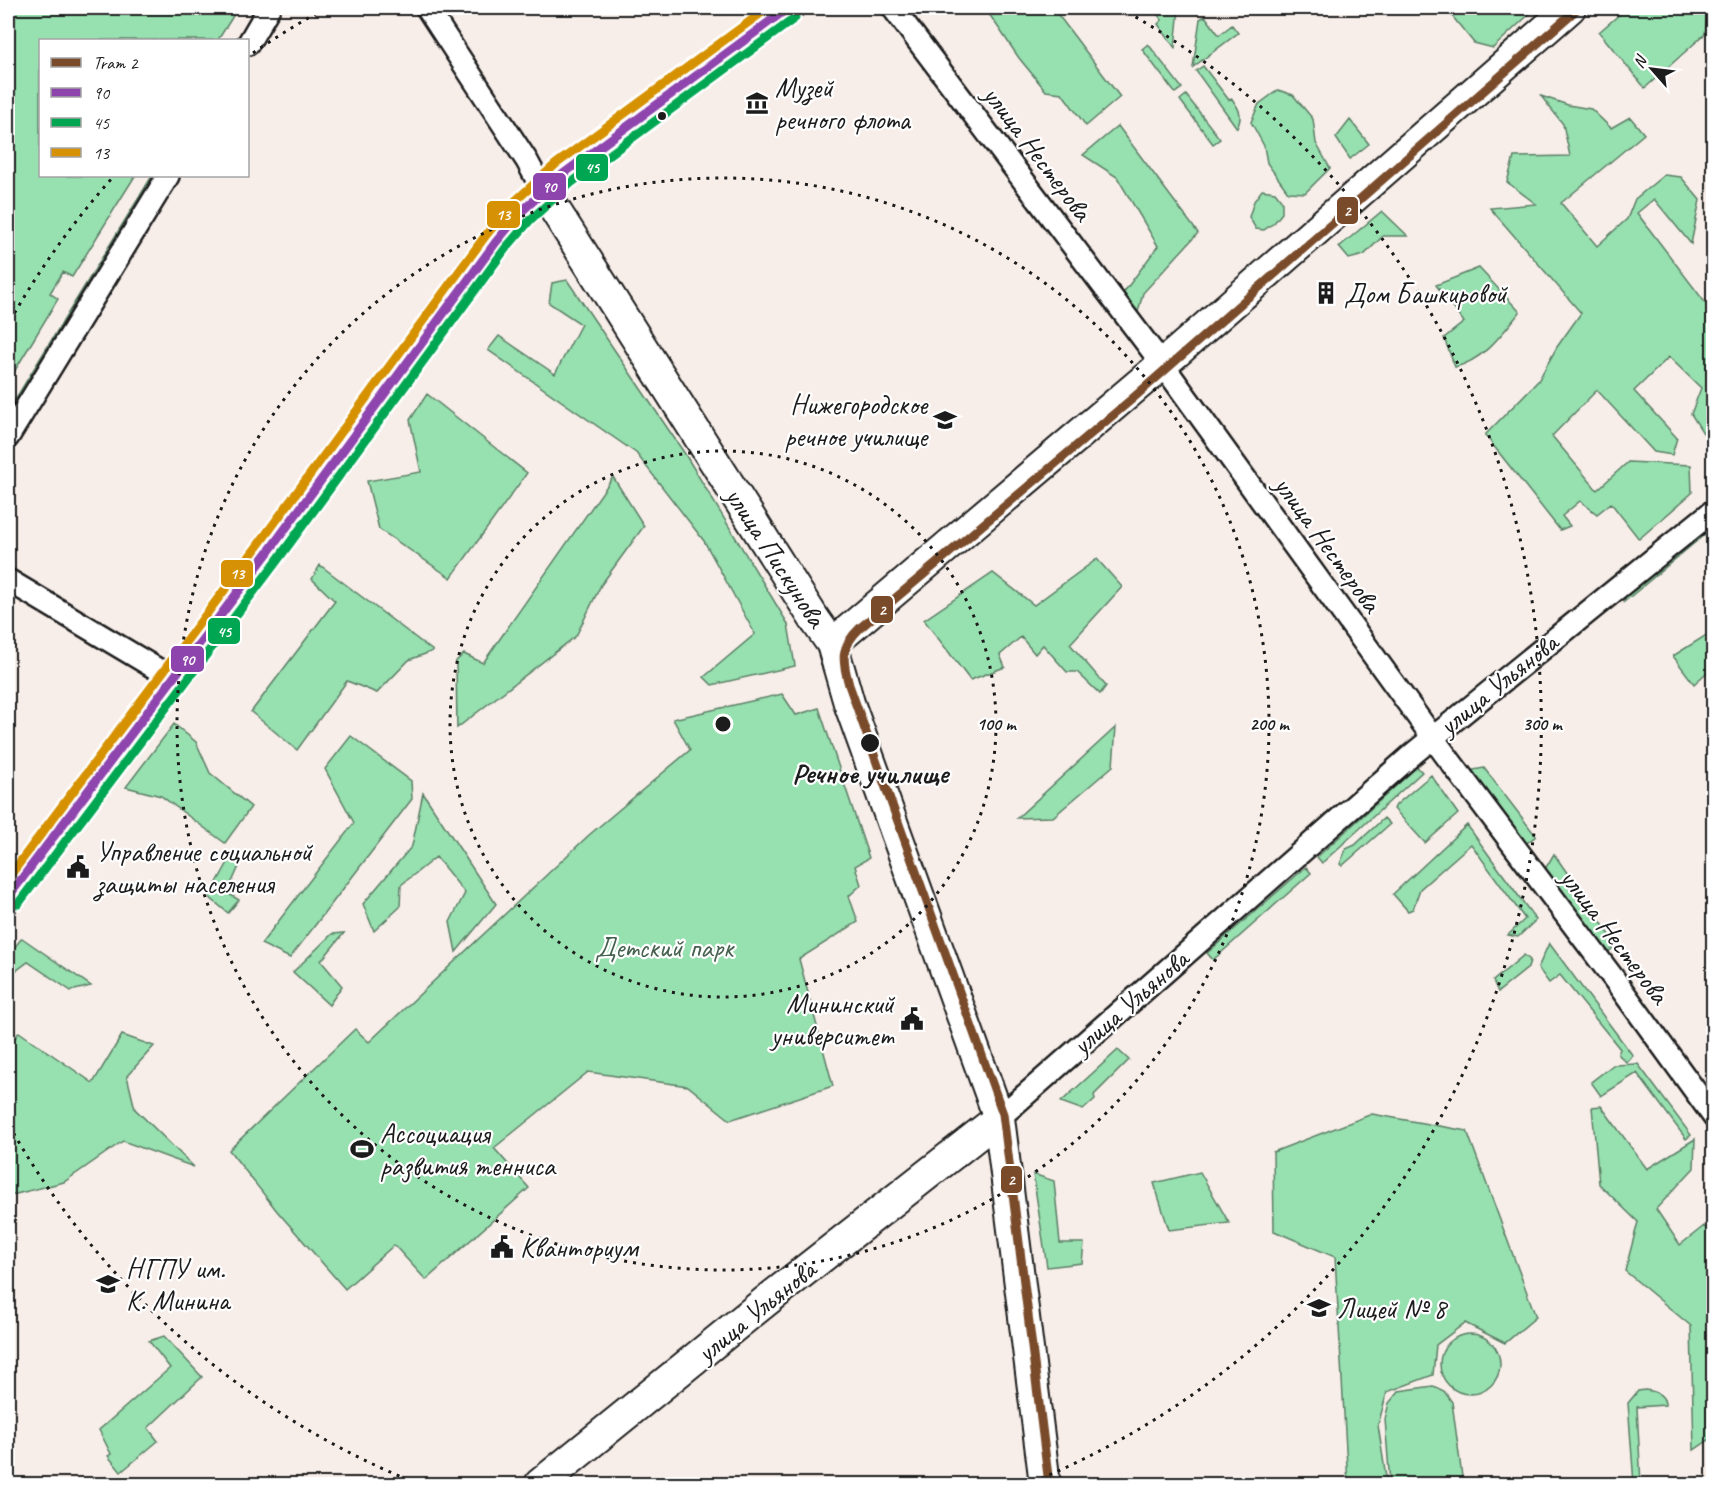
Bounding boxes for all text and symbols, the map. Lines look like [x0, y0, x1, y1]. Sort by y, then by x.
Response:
legend [39, 39, 249, 177]
north arrow [1622, 39, 1682, 99]
text: N [1628, 51, 1652, 71]
text: Tram 2 [93, 52, 139, 74]
place label: Музей речного флота [775, 70, 912, 137]
street label: улица Нестерова [975, 77, 1101, 229]
text: 90 [93, 82, 111, 104]
museum icon: Музей речного флота [744, 90, 770, 116]
unlabelled marker [656, 110, 668, 122]
text: 45 [93, 112, 110, 134]
text: 13 [93, 142, 111, 164]
line badge: 45 [575, 153, 609, 182]
text: 45 [585, 158, 601, 178]
line badge: 90 [532, 172, 567, 201]
text: 90 [542, 177, 558, 197]
line badge: 2 [1336, 196, 1359, 225]
line badge: 13 [486, 200, 521, 229]
text: 2 [1343, 201, 1352, 221]
text: 13 [496, 205, 512, 225]
place label: Дом Башкировой [1344, 276, 1508, 311]
building icon: Дом Башкировой [1313, 280, 1339, 306]
place label: Нижегородское речное училище [785, 387, 929, 454]
school or university icon: Нижегородское речное училище [932, 407, 958, 433]
street label: улица Нестерова [1265, 467, 1390, 621]
street label: улица Пискунова [717, 479, 835, 635]
line badge: 13 [220, 559, 254, 588]
text: 13 [230, 564, 246, 584]
line badge: 2 [870, 595, 894, 624]
text: 2 [878, 600, 887, 620]
line badge: 45 [207, 617, 241, 645]
text: 45 [217, 622, 233, 642]
street label: улица Ульянова [1430, 624, 1567, 744]
line badge: 90 [170, 645, 205, 673]
text: 90 [180, 650, 196, 670]
text: 100 m [977, 713, 1017, 735]
text: 200 m [1250, 713, 1290, 735]
text: 300 m [1523, 713, 1563, 735]
centre of rings [713, 714, 733, 734]
marker: Речное училище [859, 732, 881, 754]
place label: Речное училище [792, 756, 950, 791]
place label: Управление социальной защиты населения [92, 834, 313, 902]
public building icon: Управление социальной защиты населения [65, 854, 91, 880]
street label: улица Нестерова [1552, 860, 1678, 1012]
park label: Детский парк [595, 930, 735, 965]
street label: улица Ульянова [1063, 940, 1197, 1064]
place label: Мининский университет [769, 986, 895, 1053]
public building icon: Мининский университет [899, 1006, 925, 1032]
place label: Ассоциация развития тенниса [380, 1116, 557, 1183]
sports icon: Ассоциация развития тенниса [349, 1136, 375, 1162]
line badge: 2 [1000, 1165, 1023, 1194]
text: 2 [1007, 1170, 1016, 1190]
place label: Кванториум [520, 1230, 640, 1265]
public building icon: Кванториум [489, 1234, 515, 1260]
place label: НГПУ им. К. Минина [126, 1251, 232, 1318]
street label: улица Ульянова [688, 1251, 825, 1371]
school or university icon: НГПУ им. К. Минина [95, 1271, 121, 1297]
place label: Лицей № 8 [1337, 1291, 1448, 1326]
school or university icon: Лицей № 8 [1306, 1295, 1332, 1321]

